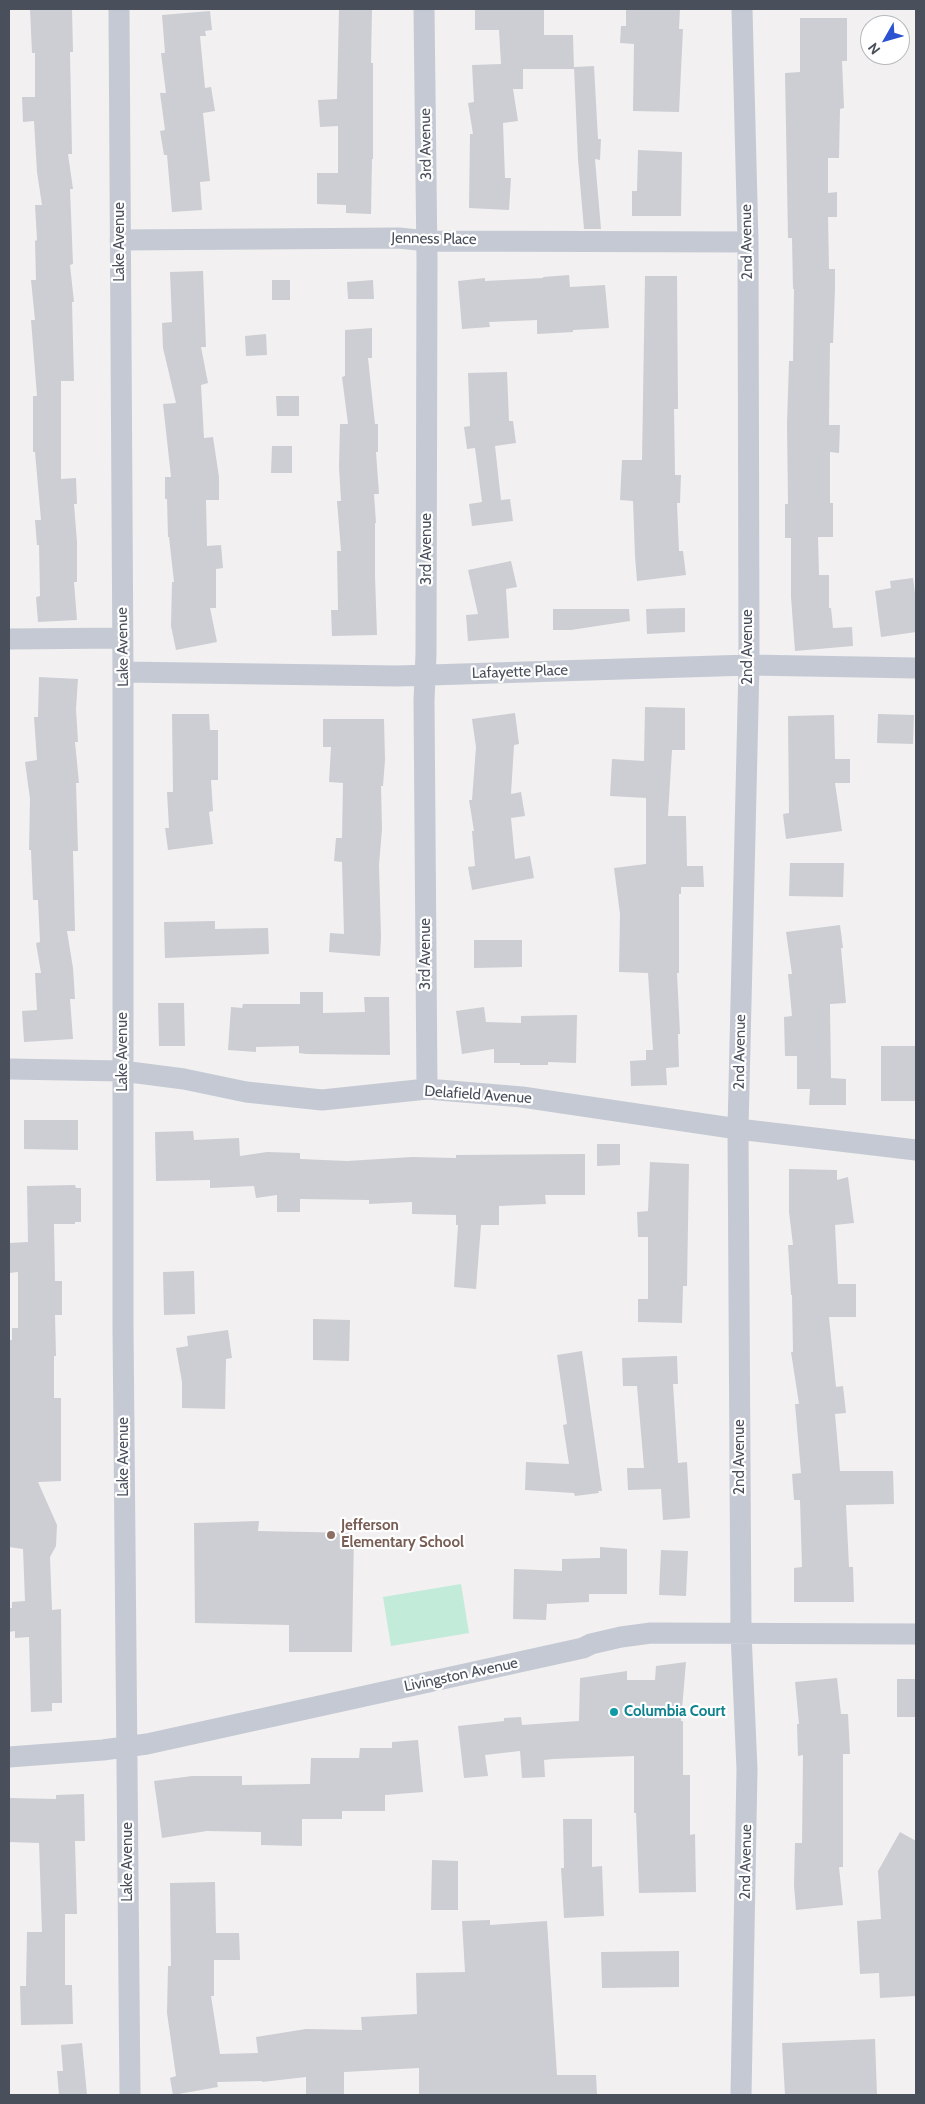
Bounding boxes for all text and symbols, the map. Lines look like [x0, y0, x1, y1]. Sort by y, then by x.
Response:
north arrow [860, 15, 910, 65]
text: N [864, 39, 884, 58]
street label: 3rd Avenue [416, 108, 436, 180]
street label: Lake Avenue [111, 202, 129, 282]
street label: 2nd Avenue [737, 204, 757, 280]
street label: Jenness Place [391, 229, 477, 249]
street label: 3rd Avenue [418, 513, 436, 585]
street label: Lake Avenue [113, 607, 133, 687]
street label: 2nd Avenue [739, 609, 757, 685]
street label: Lafayette Place [472, 661, 568, 683]
street label: 3rd Avenue [417, 918, 435, 990]
street label: Lake Avenue [114, 1012, 132, 1092]
street label: 2nd Avenue [730, 1014, 750, 1090]
street label: Delafield Avenue [424, 1082, 532, 1108]
street label: Lake Avenue [115, 1417, 133, 1497]
street label: 2nd Avenue [731, 1419, 749, 1495]
place label: Jefferson Elementary School [341, 1517, 464, 1552]
marker: Jefferson Elementary School [325, 1529, 337, 1541]
street label: Livingston Avenue [402, 1654, 520, 1696]
place label: Columbia Court [624, 1703, 726, 1721]
marker: Columbia Court [608, 1706, 620, 1718]
street label: Lake Avenue [119, 1822, 137, 1902]
street label: 2nd Avenue [736, 1824, 756, 1900]

